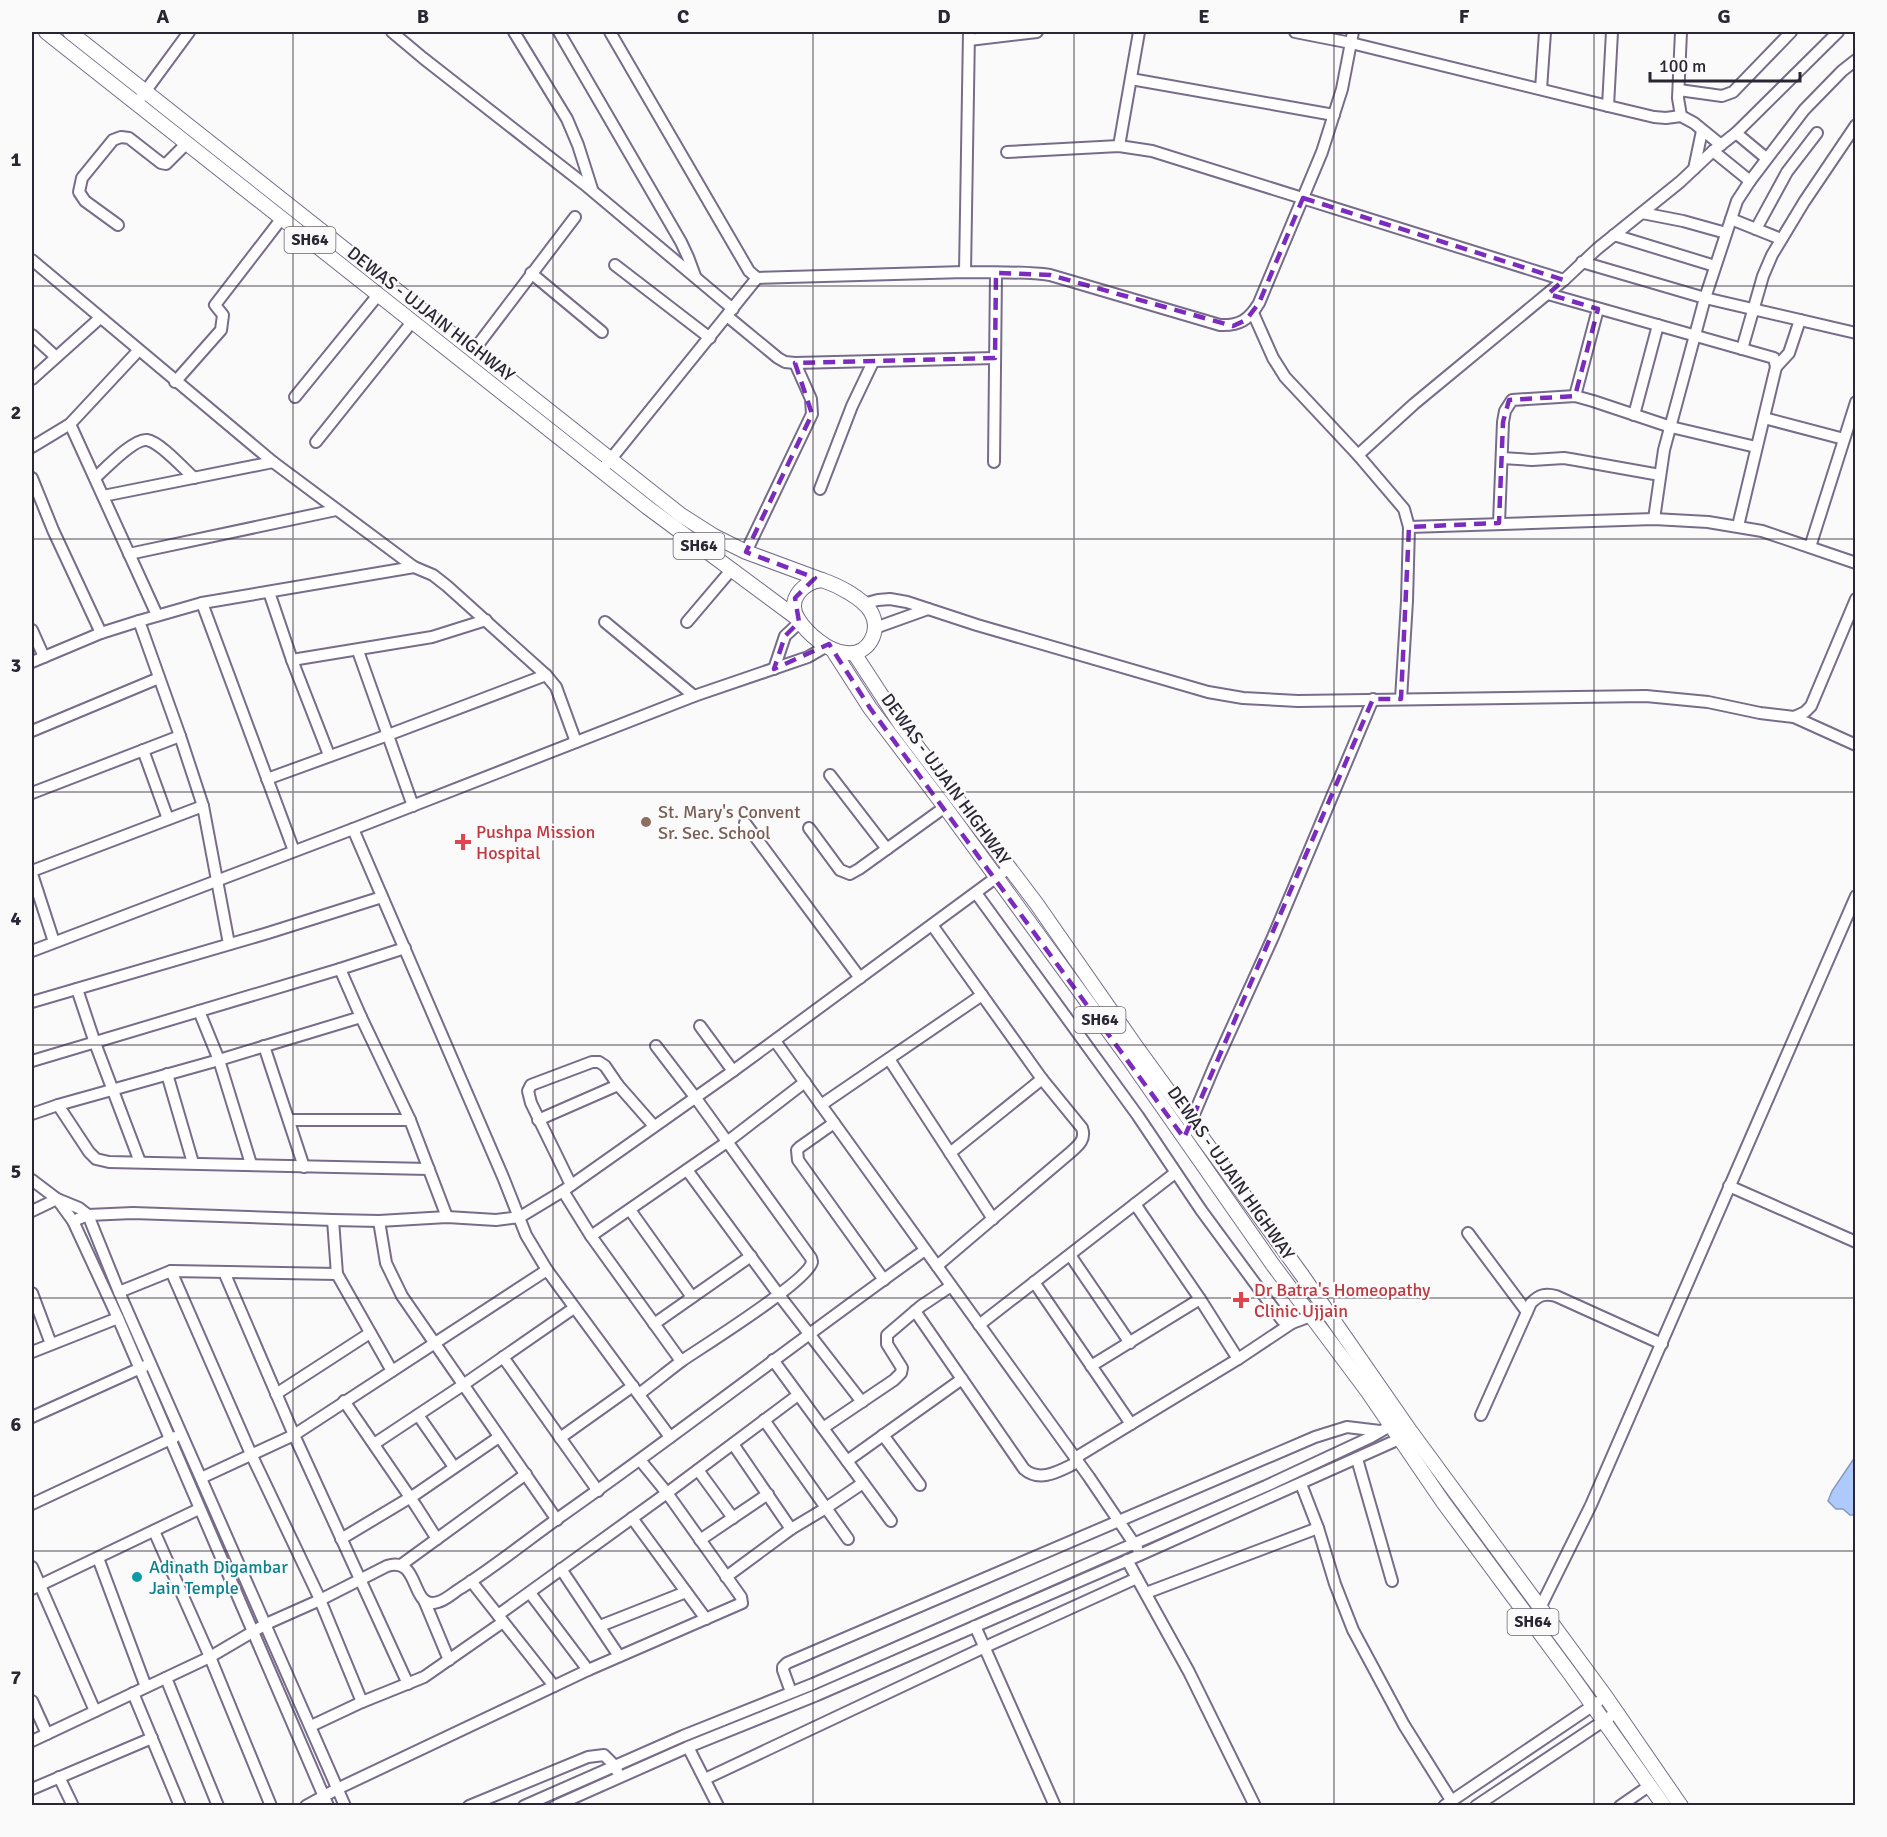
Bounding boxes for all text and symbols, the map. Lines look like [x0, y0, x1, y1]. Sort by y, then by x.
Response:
text: A [157, 4, 170, 29]
text: B [417, 4, 429, 29]
text: C [677, 4, 689, 29]
text: D [937, 4, 951, 29]
text: E [1198, 4, 1210, 29]
text: F [1459, 4, 1470, 29]
text: G [1717, 4, 1731, 29]
scale bar [1650, 45, 1800, 83]
text: 100 m [1659, 55, 1706, 77]
text: 1 [11, 147, 22, 172]
road number: SH64 [284, 227, 336, 253]
street label: DEWAS - UJJAIN HIGHWAY [343, 242, 519, 386]
text: 2 [11, 400, 21, 425]
road number: SH64 [674, 533, 724, 559]
text: 3 [11, 653, 21, 678]
street label: DEWAS - UJJAIN HIGHWAY [876, 689, 1016, 869]
place label: St. Mary's Convent Sr. Sec. School [658, 801, 800, 844]
marker: St. Mary's Convent Sr. Sec. School [639, 815, 653, 829]
place label: Pushpa Mission Hospital [476, 821, 595, 864]
marker: Pushpa Mission Hospital [454, 833, 472, 851]
text: 4 [11, 906, 22, 931]
road number: SH64 [1074, 1007, 1126, 1033]
street label: DEWAS - UJJAIN HIGHWAY [1163, 1082, 1299, 1264]
text: 5 [11, 1159, 21, 1184]
place label: Dr Batra's Homeopathy Clinic Ujjain [1254, 1279, 1431, 1322]
marker: Dr Batra's Homeopathy Clinic Ujjain [1232, 1291, 1250, 1309]
text: 6 [11, 1412, 22, 1437]
place label: Adinath Digambar Jain Temple [149, 1556, 288, 1599]
marker: Adinath Digambar Jain Temple [130, 1570, 144, 1584]
road number: SH64 [1508, 1609, 1558, 1635]
text: 7 [11, 1665, 22, 1690]

